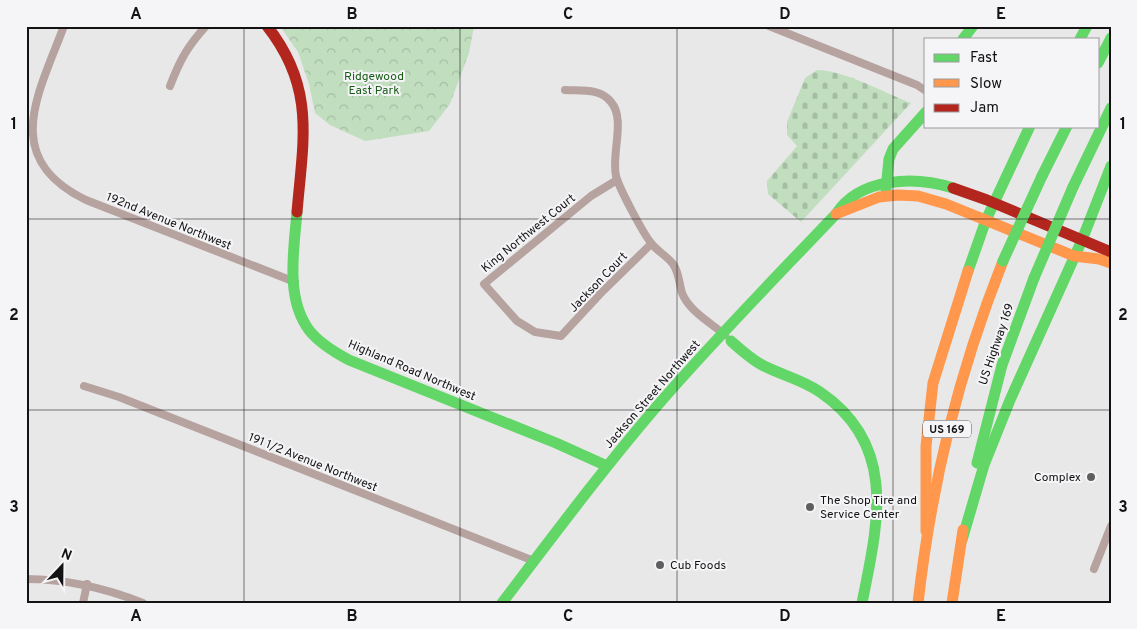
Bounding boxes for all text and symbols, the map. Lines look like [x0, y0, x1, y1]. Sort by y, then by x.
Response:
text: A [130, 5, 142, 25]
text: B [346, 5, 358, 25]
text: C [563, 5, 573, 25]
text: D [779, 5, 791, 25]
text: E [996, 5, 1006, 25]
legend [924, 38, 1100, 128]
text: Fast [970, 49, 998, 68]
park label: Ridgewood East Park [344, 69, 404, 99]
text: Slow [970, 75, 1002, 94]
text: Jam [970, 99, 999, 118]
text: 1 [11, 115, 17, 135]
text: 1 [1120, 115, 1126, 135]
street label: 192nd Avenue Northwest [104, 189, 234, 254]
street label: King Northwest Court [478, 191, 579, 277]
street label: Jackson Court [566, 249, 631, 316]
street label: US Highway 169 [975, 301, 1018, 387]
text: 2 [9, 306, 19, 326]
text: 2 [1118, 306, 1128, 326]
street label: Highland Road Northwest [345, 337, 478, 405]
street label: Jackson Street Northwest [601, 337, 704, 452]
road number: US 169 [923, 420, 971, 438]
street label: 191 1/2 Avenue Northwest [246, 430, 379, 496]
place label: Complex [1034, 470, 1081, 486]
marker: Complex [1085, 471, 1097, 483]
place label: The Shop Tire and Service Center [820, 493, 917, 523]
text: 3 [9, 498, 19, 518]
text: 3 [1118, 498, 1128, 518]
marker: The Shop Tire and Service Center [804, 501, 816, 513]
north arrow [38, 542, 88, 592]
text: N [58, 546, 74, 565]
place label: Cub Foods [670, 558, 726, 574]
marker: Cub Foods [654, 559, 666, 571]
text: A [130, 607, 142, 627]
text: B [346, 607, 358, 627]
text: C [563, 607, 573, 627]
text: D [779, 607, 791, 627]
text: E [996, 607, 1006, 627]

